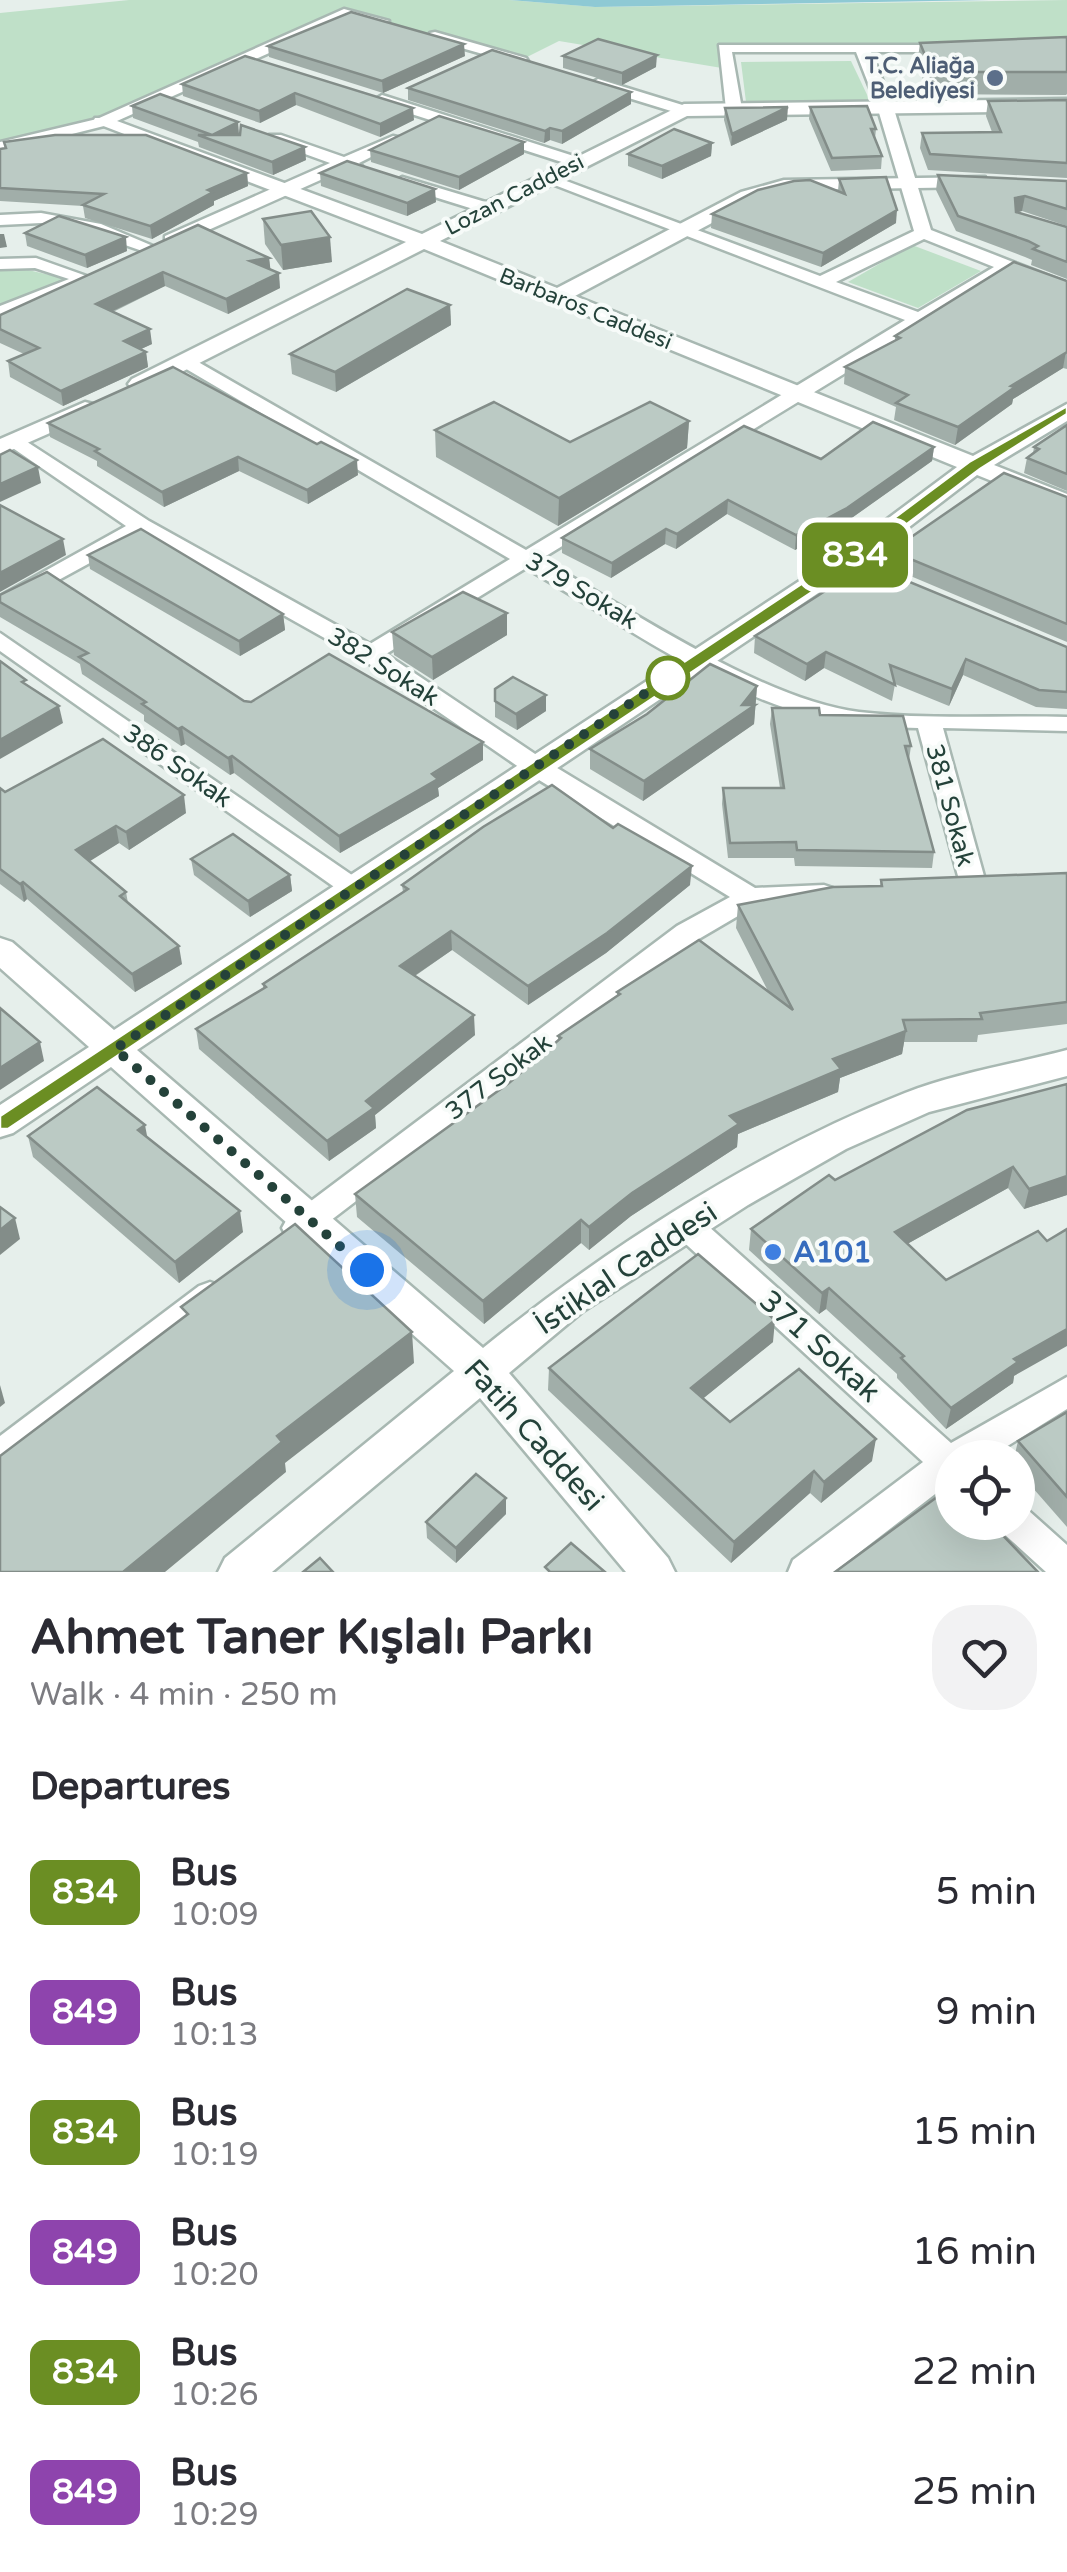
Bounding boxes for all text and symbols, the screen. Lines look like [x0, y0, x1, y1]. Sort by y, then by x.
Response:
place label: T.C. Aliağa Belediyesi [864, 53, 975, 104]
marker: T.C. Aliağa Belediyesi [984, 67, 1006, 89]
street label: Lozan Caddesi [441, 149, 588, 241]
street label: Barbaros Caddesi [495, 262, 676, 355]
line badge: 834 [798, 522, 912, 588]
text: 834 [822, 534, 888, 576]
street label: 379 Sokak [520, 546, 643, 636]
street label: 382 Sokak [322, 621, 445, 713]
unlabelled marker [647, 657, 689, 699]
street label: 386 Sokak [118, 718, 237, 814]
street label: 381 Sokak [919, 741, 981, 870]
street label: 377 Sokak [440, 1027, 558, 1126]
street label: İstiklal Caddesi [528, 1194, 724, 1343]
place label: A101 [793, 1234, 872, 1271]
marker: A101 [762, 1241, 784, 1263]
your location [342, 1245, 392, 1295]
street label: 371 Sokak [751, 1282, 888, 1410]
street label: Fatih Caddesi [456, 1352, 612, 1519]
map controls [935, 1440, 1035, 1540]
button: locate [935, 1440, 1035, 1540]
button: heart [932, 1605, 1037, 1710]
text: Ahmet Taner Kışlalı Parkı [30, 1609, 593, 1667]
text: Walk · 4 min · 250 m [30, 1676, 338, 1714]
text: Departures [30, 1764, 231, 1810]
text: Bus [170, 1850, 237, 1896]
text: 5 min [936, 1869, 1037, 1915]
text: 834 [52, 1871, 118, 1913]
text: 10:09 [170, 1896, 259, 1934]
text: Bus [170, 1970, 237, 2016]
text: 9 min [936, 1989, 1037, 2035]
text: 849 [52, 1991, 118, 2033]
text: 10:13 [170, 2016, 259, 2054]
text: Bus [170, 2090, 237, 2136]
text: 15 min [912, 2109, 1037, 2155]
text: 834 [52, 2111, 118, 2153]
text: 10:19 [170, 2136, 259, 2174]
text: Bus [170, 2210, 237, 2256]
text: 16 min [912, 2229, 1037, 2275]
text: 849 [52, 2231, 118, 2273]
text: 10:20 [170, 2256, 259, 2294]
text: Bus [170, 2330, 237, 2376]
text: 22 min [912, 2349, 1037, 2395]
text: 834 [52, 2351, 118, 2393]
text: 10:26 [170, 2376, 259, 2414]
text: Bus [170, 2450, 237, 2496]
text: 25 min [912, 2469, 1037, 2515]
text: 849 [52, 2471, 118, 2513]
text: 10:29 [170, 2496, 259, 2534]

